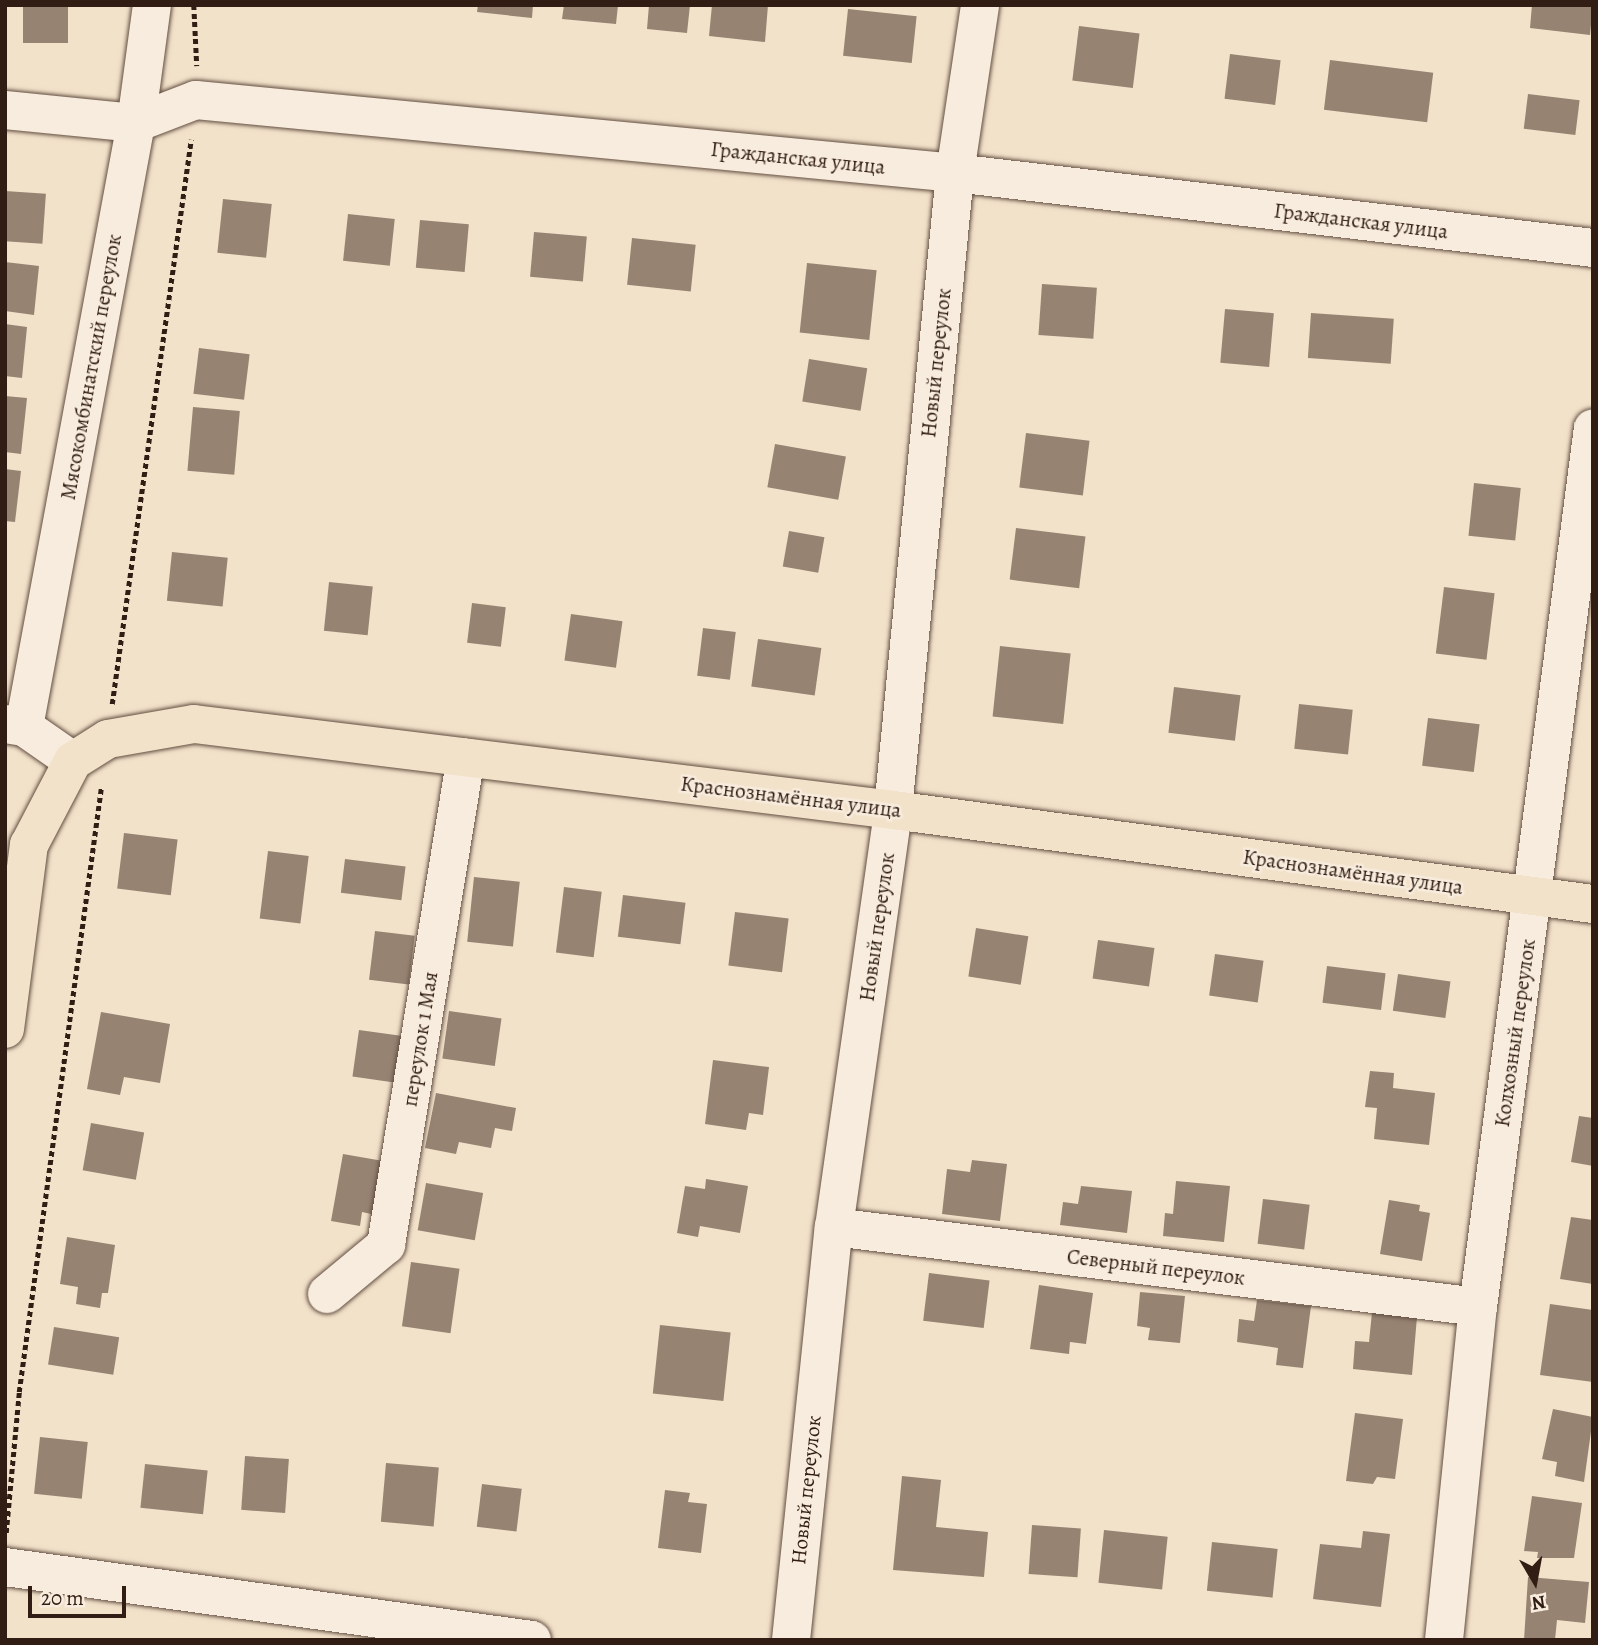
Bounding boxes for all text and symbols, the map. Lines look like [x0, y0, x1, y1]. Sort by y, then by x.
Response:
street label: Гражданская улица [709, 136, 887, 180]
street label: Гражданская улица [1272, 198, 1450, 244]
street label: Мясокомбинатский переулок [55, 232, 127, 502]
street label: Новый переулок [916, 287, 956, 439]
street label: Краснознамённая улица [679, 771, 903, 823]
street label: Краснознамённая улица [1241, 844, 1465, 900]
street label: Новый переулок [854, 851, 900, 1003]
street label: Колхозный переулок [1489, 937, 1541, 1129]
street label: переулок 1 Мая [397, 970, 443, 1108]
street label: Северный переулок [1066, 1244, 1246, 1290]
street label: Новый переулок [786, 1414, 826, 1566]
north arrow [1500, 1547, 1570, 1617]
scale bar [32, 1572, 130, 1616]
text: 20 m [41, 1584, 84, 1612]
text: N [1530, 1589, 1548, 1617]

